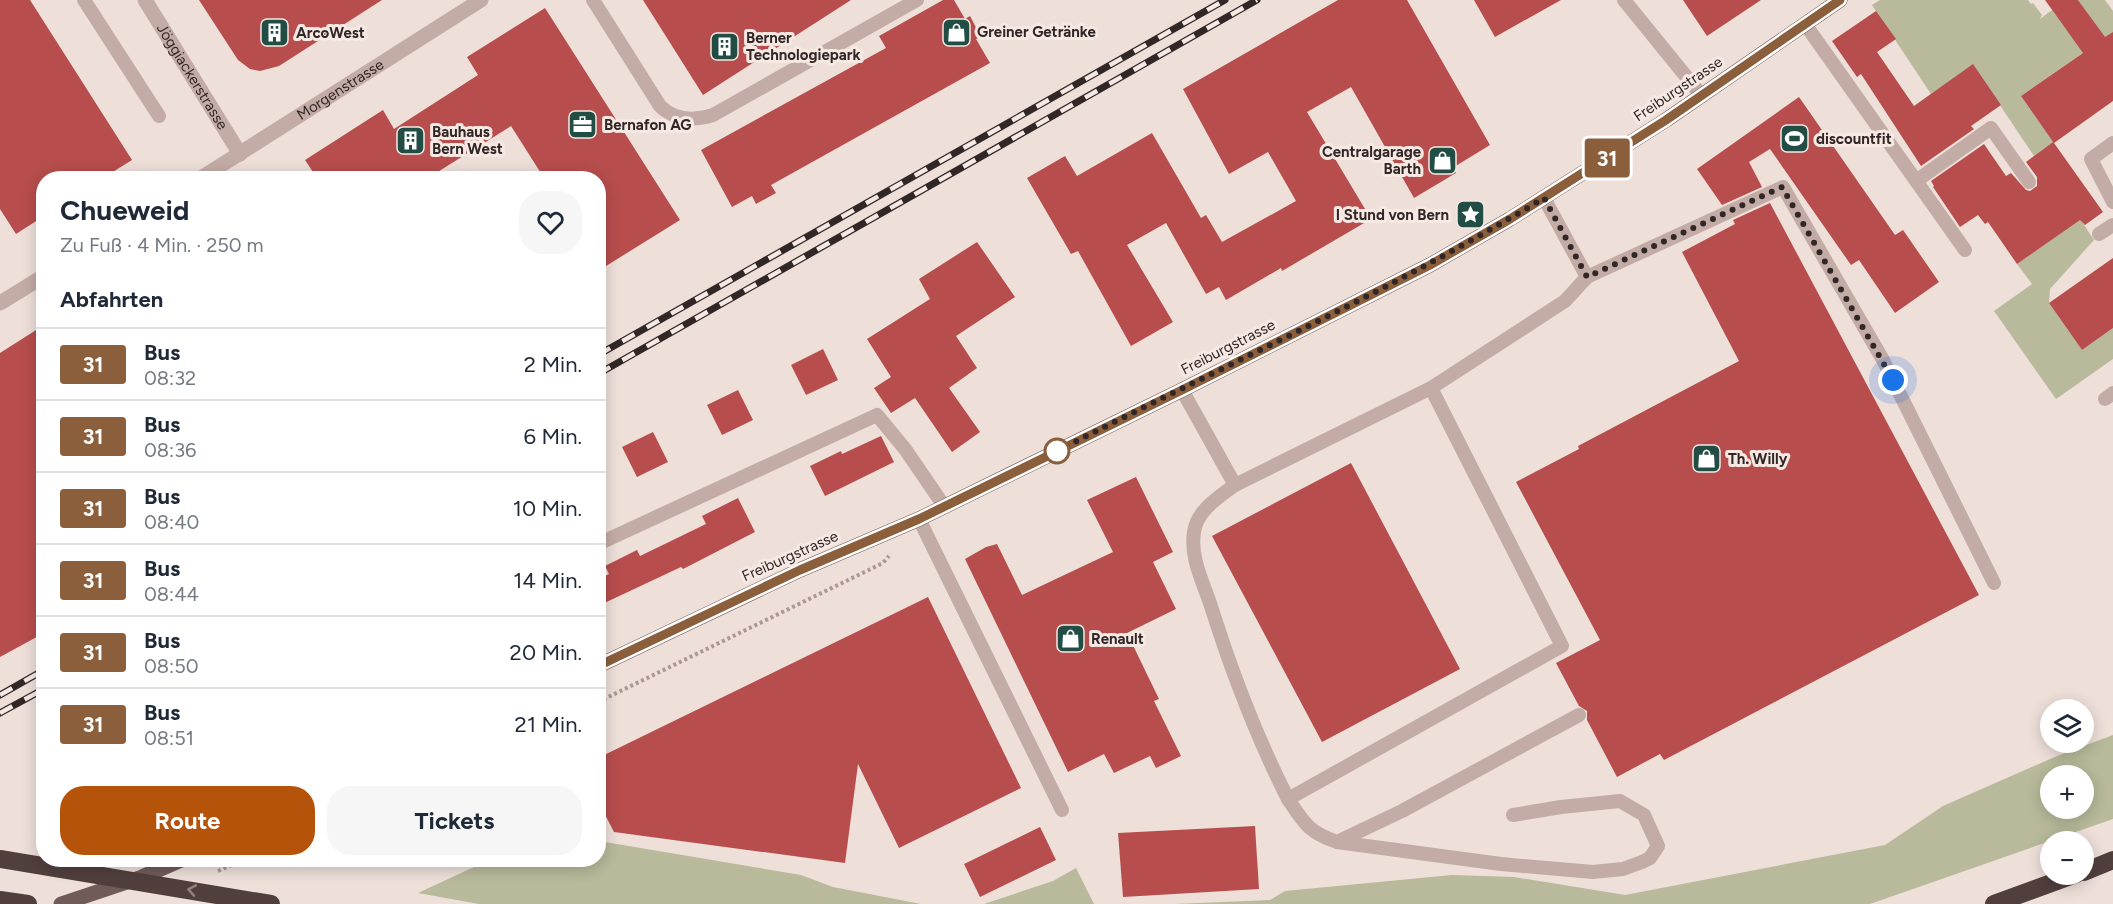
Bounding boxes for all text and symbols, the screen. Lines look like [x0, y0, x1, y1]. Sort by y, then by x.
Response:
shop icon: Greiner Getränke [940, 16, 972, 48]
building icon: ArcoWest [259, 17, 291, 49]
street label: Jöggiackerstrasse [153, 20, 232, 133]
place label: Greiner Getränke [977, 23, 1096, 41]
place label: ArcoWest [296, 24, 365, 42]
place label: Berner Technologiepark [746, 29, 860, 64]
building icon: Berner Technologiepark [709, 31, 741, 63]
street label: Freiburgstrasse [1630, 53, 1726, 125]
street label: Morgenstrasse [293, 55, 387, 124]
office icon: Bernafon AG [567, 109, 599, 141]
place label: Bernafon AG [604, 116, 692, 134]
place label: Bauhaus Bern West [432, 123, 503, 158]
sports icon: discountfit [1779, 123, 1811, 155]
building icon: Bauhaus Bern West [395, 125, 427, 157]
place label: discountfit [1816, 130, 1892, 148]
line badge: 31 [1580, 138, 1634, 178]
place label: Centralgarage Barth [1322, 143, 1422, 178]
shop icon: Centralgarage Barth [1426, 145, 1458, 177]
text: 31 [1597, 146, 1617, 171]
button: heart [519, 191, 582, 254]
text: Chueweid [60, 193, 190, 227]
place icon: I Stund von Bern [1454, 199, 1486, 231]
place label: I Stund von Bern [1336, 206, 1449, 224]
text: Zu Fuß · 4 Min. · 250 m [60, 233, 264, 257]
text: Abfahrten [60, 286, 163, 313]
street label: Freiburgstrasse [1178, 316, 1278, 378]
text: Bus [144, 339, 180, 366]
text: 2 Min. [524, 351, 582, 378]
text: 31 [83, 352, 103, 377]
your location [1878, 365, 1908, 395]
text: 08:32 [144, 366, 196, 390]
text: Bus [144, 411, 180, 438]
text: 6 Min. [524, 423, 582, 450]
text: 31 [83, 424, 103, 449]
text: 08:36 [144, 438, 196, 462]
unlabelled marker [1044, 438, 1070, 464]
shop icon: Th. Willy [1691, 443, 1723, 475]
place label: Th. Willy [1728, 450, 1788, 468]
text: Bus [144, 483, 180, 510]
text: 10 Min. [513, 495, 582, 522]
text: 31 [83, 496, 103, 521]
text: 08:40 [144, 510, 199, 534]
street label: Freiburgstrasse [739, 527, 841, 585]
text: Bus [144, 555, 180, 582]
text: 14 Min. [513, 567, 582, 594]
text: 31 [83, 568, 103, 593]
text: 08:44 [144, 582, 199, 606]
shop icon: Renault [1054, 623, 1086, 655]
text: Bus [144, 627, 180, 654]
place label: Renault [1091, 630, 1144, 648]
text: 20 Min. [510, 639, 582, 666]
text: 31 [83, 640, 103, 665]
text: 08:50 [144, 654, 198, 678]
text: Bus [144, 699, 180, 726]
map controls [2040, 699, 2094, 885]
button: layers [2040, 699, 2094, 753]
text: 21 Min. [515, 711, 582, 738]
text: 31 [83, 712, 103, 737]
text: 08:51 [144, 726, 194, 750]
button: + [2040, 765, 2094, 819]
button: Route [60, 786, 315, 855]
button: Tickets [327, 786, 582, 855]
button: − [2040, 831, 2094, 885]
one-way arrow [188, 884, 198, 897]

